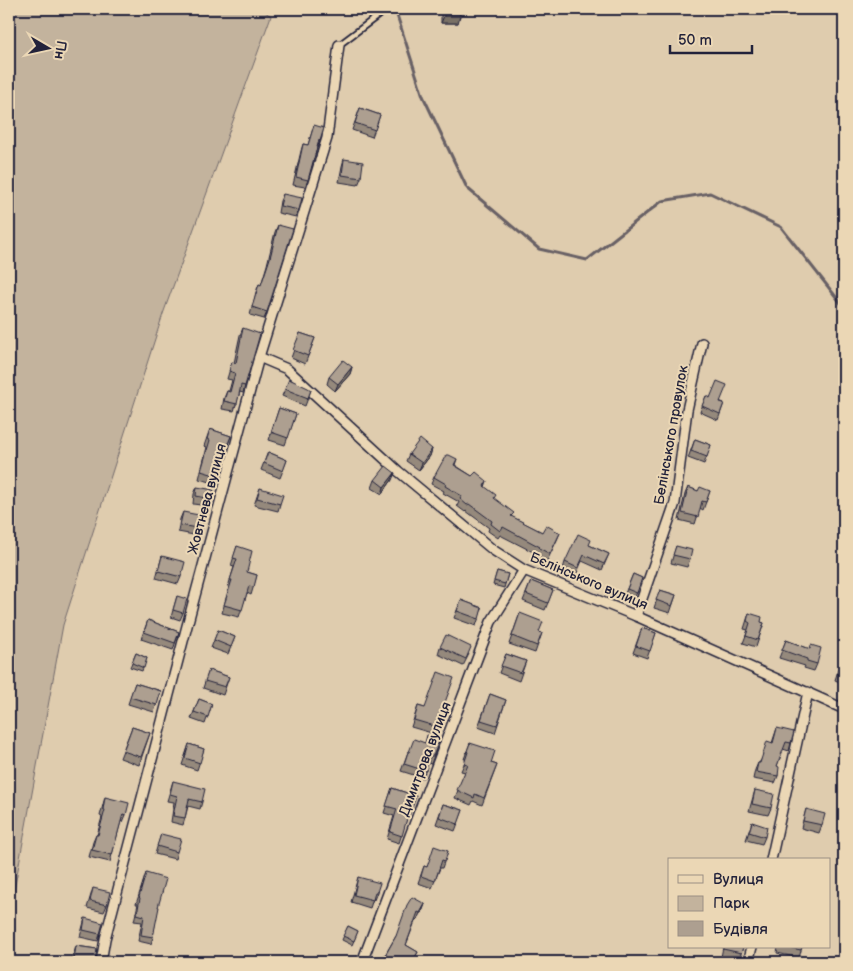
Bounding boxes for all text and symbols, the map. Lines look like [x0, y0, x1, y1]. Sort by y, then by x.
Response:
north arrow [22, 22, 72, 72]
scale bar [670, 22, 753, 54]
text: 50 m [678, 31, 712, 50]
text: Пн [50, 39, 70, 61]
street label: Белінського провулок [650, 363, 692, 506]
street label: Жовтнева вулиця [184, 441, 230, 556]
street label: Бєлінського вулиця [528, 548, 651, 614]
street label: Димитрова вулиця [395, 699, 455, 819]
legend [668, 858, 830, 948]
text: Вулиця [713, 870, 764, 889]
text: Парк [713, 894, 750, 913]
text: Будівля [713, 920, 768, 939]

